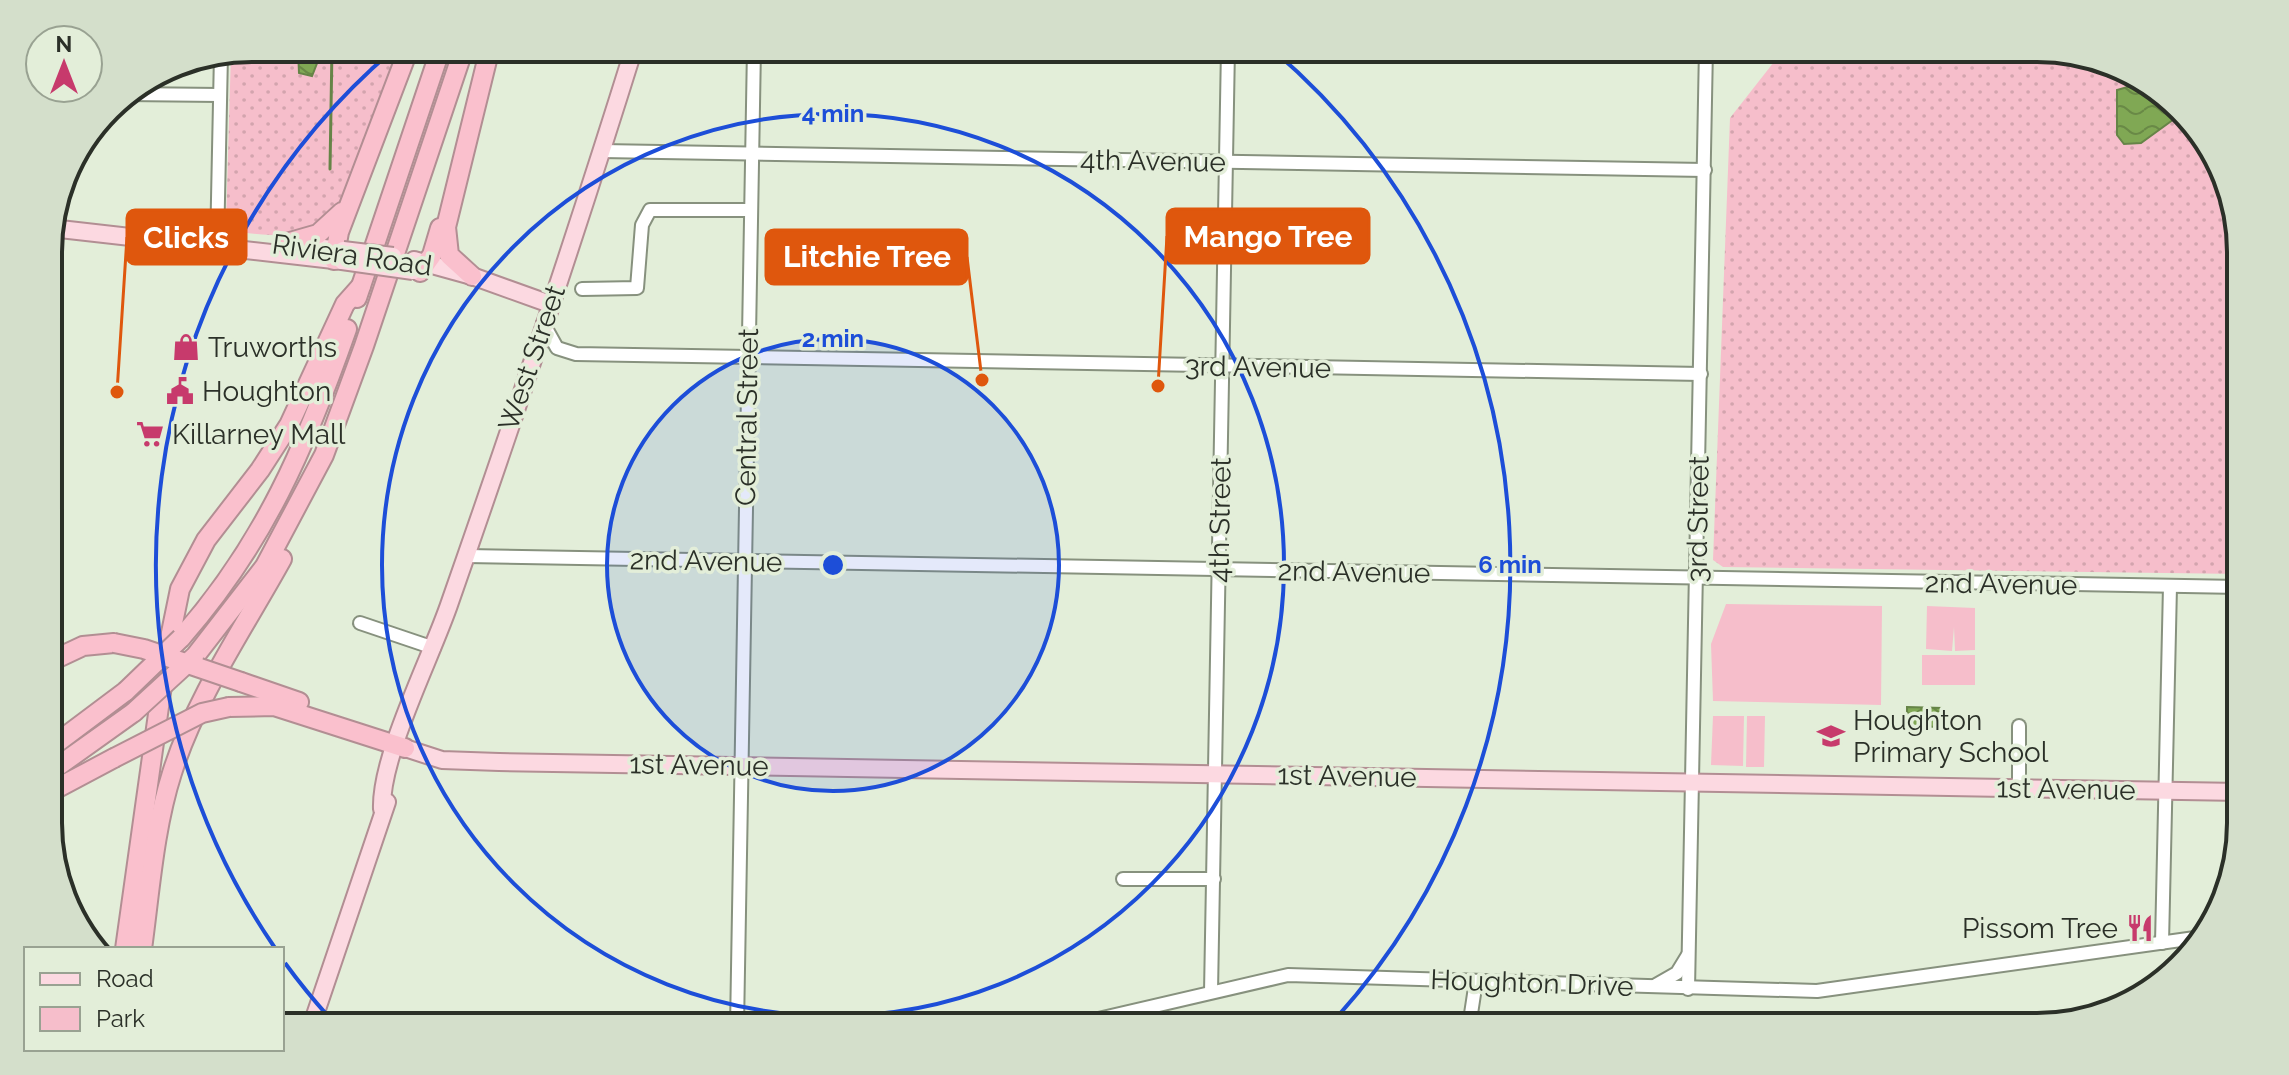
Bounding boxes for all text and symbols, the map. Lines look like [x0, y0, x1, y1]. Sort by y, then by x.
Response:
north arrow [24, 24, 104, 104]
text: N [56, 31, 72, 57]
text: 4 min [802, 99, 864, 128]
street label: 4th Avenue [1080, 143, 1226, 179]
callout: Mango Tree [1167, 209, 1369, 263]
callout: Clicks [127, 210, 246, 264]
text: Mango Tree [1183, 219, 1353, 254]
text: Clicks [143, 220, 229, 255]
street label: Riviera Road [270, 227, 434, 283]
callout: Litchie Tree [766, 230, 967, 284]
text: Litchie Tree [783, 239, 951, 274]
street label: West Street [492, 280, 572, 435]
text: 2 min [802, 324, 864, 353]
street label: Central Street [729, 327, 765, 506]
place label: Truworths [208, 331, 337, 364]
shop icon: Truworths [171, 332, 201, 362]
street label: 3rd Avenue [1185, 349, 1331, 385]
place label: Houghton [202, 375, 331, 408]
public building icon: Houghton [165, 376, 195, 406]
place label: Killarney Mall [172, 418, 346, 451]
supermarket icon: Killarney Mall [135, 419, 165, 449]
street label: 3rd Street [1680, 455, 1716, 583]
street label: 4th Street [1202, 456, 1238, 583]
street label: 2nd Avenue [629, 543, 783, 579]
text: 6 min [1478, 550, 1542, 579]
centre of rings [819, 551, 847, 579]
street label: 2nd Avenue [1277, 554, 1431, 590]
street label: 2nd Avenue [1924, 566, 2078, 602]
place label: Houghton Primary School [1853, 704, 2049, 769]
school or university icon: Houghton Primary School [1816, 721, 1846, 751]
street label: 1st Avenue [629, 747, 769, 783]
street label: 1st Avenue [1277, 758, 1417, 794]
street label: 1st Avenue [1996, 771, 2136, 807]
place label: Pissom Tree [1962, 912, 2118, 945]
restaurant icon: Pissom Tree [2125, 913, 2155, 943]
legend [24, 947, 284, 1051]
street label: Houghton Drive [1430, 963, 1634, 1003]
text: Road [96, 964, 154, 993]
text: Park [96, 1004, 145, 1033]

